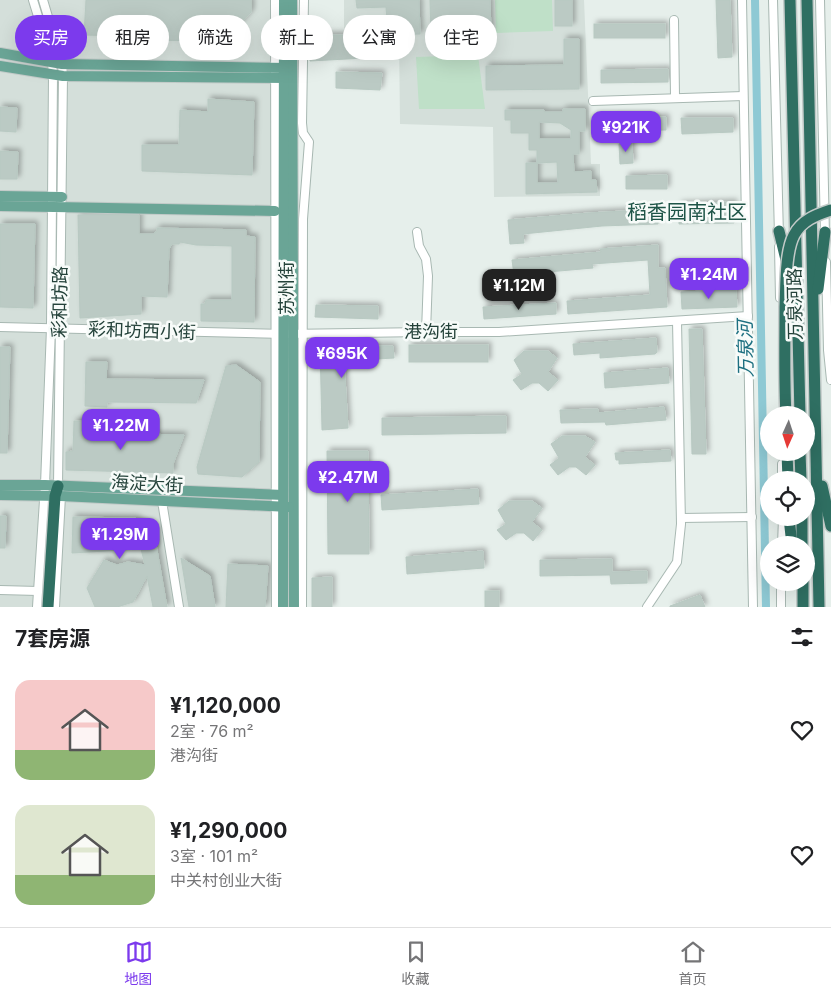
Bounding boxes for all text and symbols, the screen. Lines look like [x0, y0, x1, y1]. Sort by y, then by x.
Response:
chip: 买房 [15, 15, 87, 60]
chip: 租房 [97, 15, 169, 60]
chip: 筛选 [179, 15, 251, 60]
chip: 新上 [261, 15, 333, 60]
chip: 公寓 [343, 15, 415, 60]
chip: 住宅 [425, 15, 497, 60]
pin: ¥921K [591, 110, 661, 153]
text: ¥921K [602, 117, 650, 137]
district label: 稻香园南社区 [627, 200, 747, 224]
pin: ¥1.24M [668, 258, 750, 300]
street label: 苏州街 [276, 261, 297, 315]
text: ¥1.24M [681, 264, 737, 284]
street label: 彩和坊路 [48, 266, 71, 338]
pin: ¥1.12M [478, 268, 560, 311]
street label: 万泉河路 [783, 268, 806, 340]
text: ¥1.12M [493, 275, 545, 295]
water label: 万泉河 [733, 316, 757, 378]
street label: 彩和坊西小街 [88, 318, 196, 343]
street label: 港沟街 [404, 321, 458, 342]
pin: ¥695K [307, 336, 377, 379]
text: ¥695K [316, 343, 368, 363]
north arrow [760, 406, 815, 461]
map controls [760, 406, 815, 591]
pin: ¥1.22M [80, 408, 162, 451]
text: ¥1.22M [93, 415, 149, 435]
pin: ¥2.47M [307, 460, 389, 503]
text: ¥2.47M [318, 467, 378, 487]
street label: 海淀大街 [111, 471, 184, 496]
button: locate [760, 471, 815, 526]
pin: ¥1.29M [79, 518, 161, 560]
text: ¥1.29M [92, 524, 148, 544]
button: layers [760, 536, 815, 591]
icon: filters [788, 623, 816, 651]
text: 7套房源 [15, 626, 90, 651]
text: ¥1,120,000 [170, 693, 281, 718]
icon: home [55, 700, 115, 760]
icon: heart [788, 716, 816, 744]
text: 2室 · 76 m² [170, 721, 254, 741]
text: 港沟街 [170, 745, 218, 765]
text: ¥1,290,000 [170, 818, 287, 843]
icon: home [55, 825, 115, 885]
icon: heart [788, 841, 816, 869]
text: 3室 · 101 m² [170, 846, 258, 866]
text: 中关村创业大街 [170, 870, 282, 890]
tab: 地图 [125, 938, 153, 988]
tab: 收藏 [402, 938, 430, 988]
tab: 首页 [679, 938, 707, 988]

